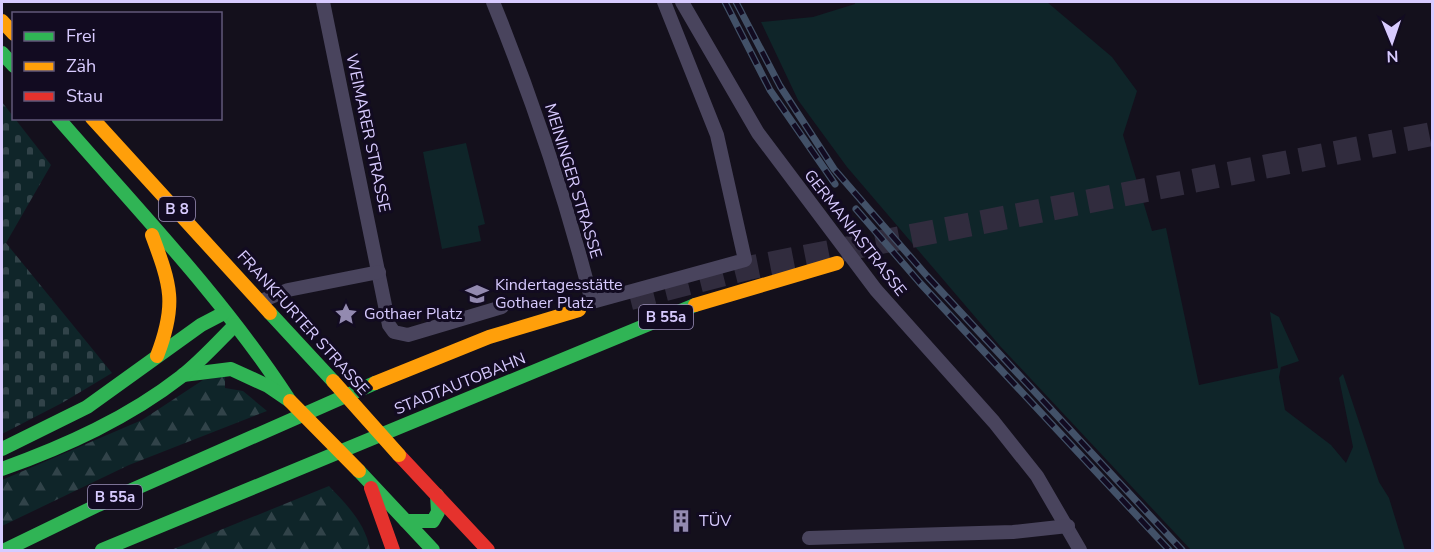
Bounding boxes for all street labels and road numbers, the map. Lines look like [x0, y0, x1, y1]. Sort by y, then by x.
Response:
street label: WEIMARER STRASSE [340, 52, 396, 214]
street label: MEININGER STRASSE [539, 101, 607, 261]
street label: GERMANIASTRASSE [799, 165, 911, 301]
road number: B 8 [159, 197, 195, 221]
street label: FRANKFURTER STRASSE [232, 246, 374, 400]
road number: B 55a [639, 305, 693, 329]
street label: STADTAUTOBAHN [391, 348, 529, 420]
road number: B 55a [88, 485, 142, 509]

